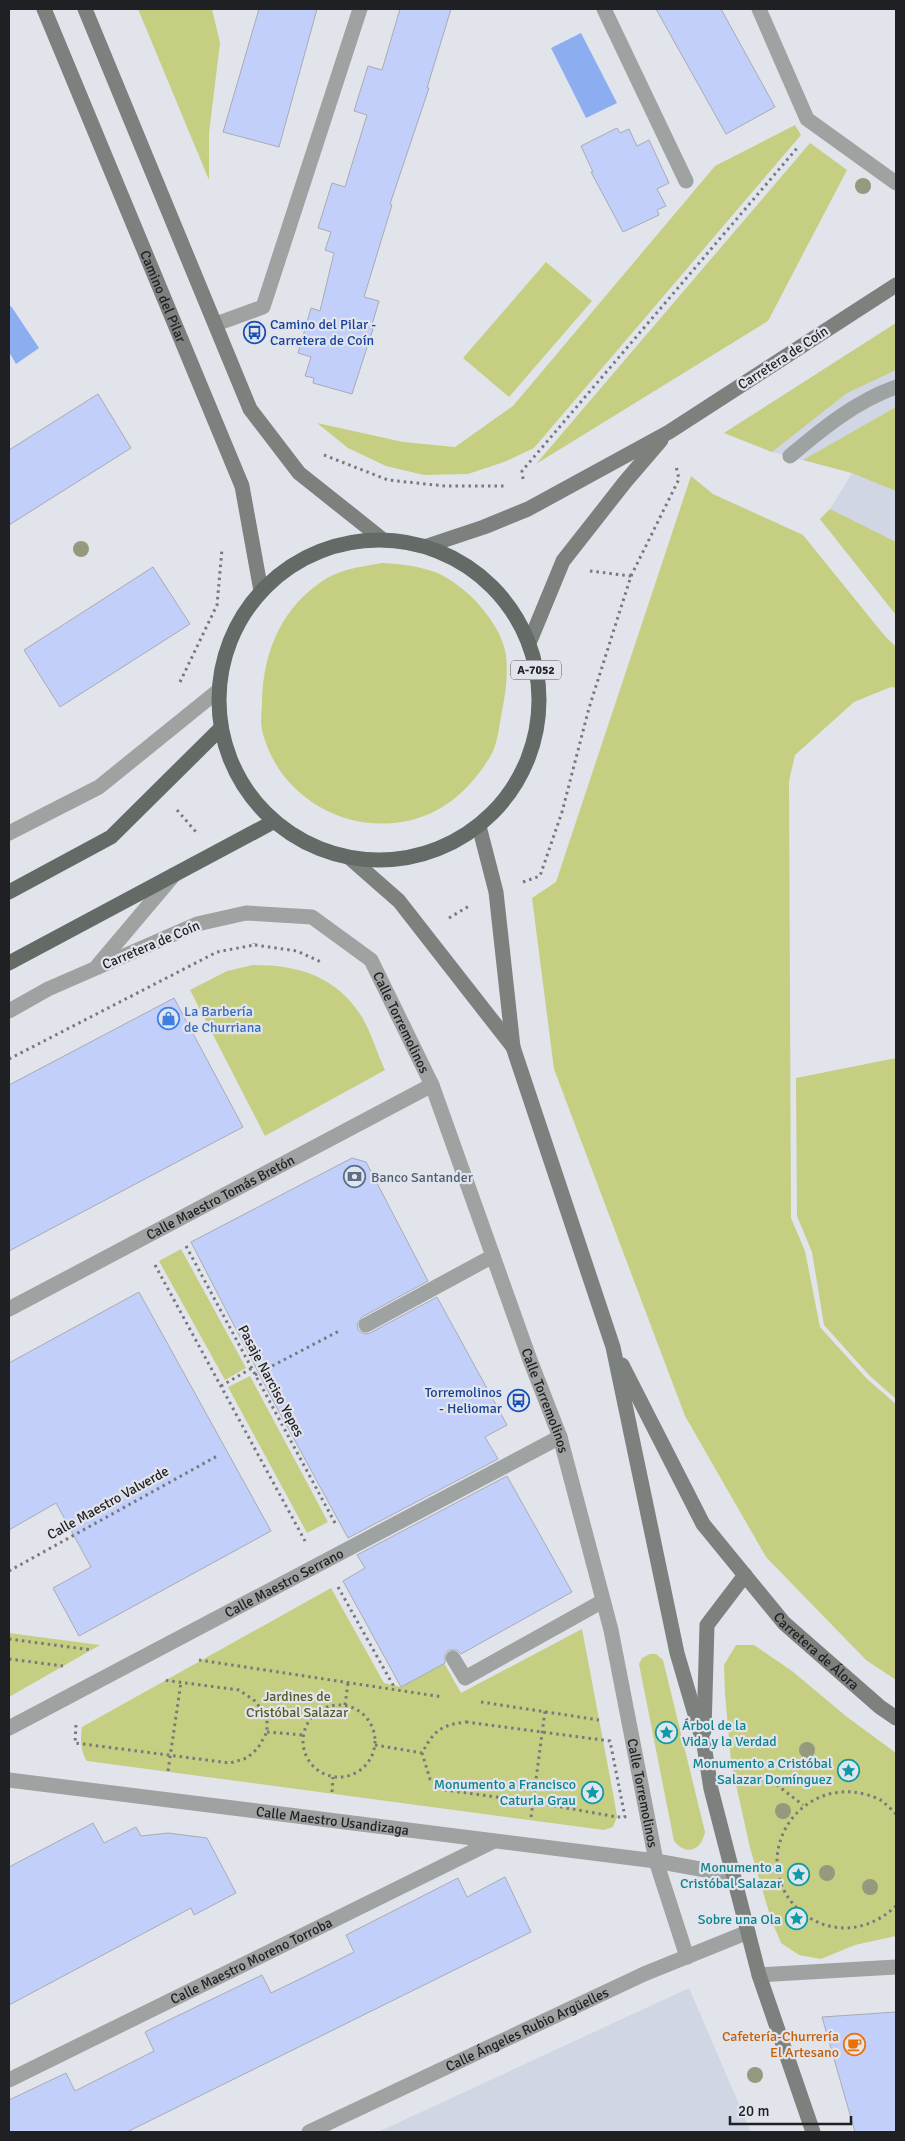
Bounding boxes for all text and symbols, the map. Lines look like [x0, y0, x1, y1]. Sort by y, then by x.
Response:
street label: Camino del Pilar [137, 248, 190, 346]
place label: Camino del Pilar - Carretera de Coín [270, 316, 376, 349]
bus stop icon: Camino del Pilar - Carretera de Coín [242, 320, 266, 344]
street label: Carretera de Coín [735, 323, 831, 393]
road number: A-7052 [511, 660, 561, 680]
street label: Carretera de Coín [100, 917, 202, 973]
street label: Calle Torremolinos [369, 969, 433, 1076]
place label: La Barbería de Churriana [184, 1003, 261, 1036]
shop icon: La Barbería de Churriana [156, 1007, 180, 1031]
street label: Calle Maestro Tomás Bretón [143, 1151, 297, 1243]
bank icon: Banco Santander [343, 1165, 367, 1189]
place label: Banco Santander [371, 1169, 474, 1186]
street label: Pasaje Narciso Yepes [234, 1322, 308, 1440]
street label: Calle Torremolinos [518, 1346, 572, 1455]
place label: Torremolinos - Heliomar [425, 1384, 503, 1417]
bus stop icon: Torremolinos - Heliomar [506, 1388, 530, 1412]
street label: Calle Maestro Valverde [44, 1463, 172, 1543]
street label: Calle Maestro Serrano [222, 1544, 346, 1621]
street label: Carretera de Álora [770, 1608, 863, 1693]
park label: Jardines de Cristóbal Salazar [246, 1688, 349, 1721]
place label: Árbol de la Vida y la Verdad [682, 1717, 777, 1750]
place icon: Árbol de la Vida y la Verdad [654, 1721, 678, 1745]
street label: Calle Torremolinos [624, 1737, 662, 1849]
place label: Monumento a Cristóbal Salazar Domínguez [693, 1755, 832, 1788]
place icon: Monumento a Cristóbal Salazar Domínguez [836, 1759, 860, 1783]
place label: Monumento a Francisco Caturla Grau [434, 1776, 576, 1809]
place icon: Monumento a Francisco Caturla Grau [580, 1780, 604, 1804]
street label: Calle Maestro Usandizaga [255, 1802, 410, 1839]
place label: Monumento a Cristóbal Salazar [680, 1859, 783, 1892]
place icon: Monumento a Cristóbal Salazar [786, 1863, 810, 1887]
place icon: Sobre una Ola [785, 1907, 809, 1931]
place label: Sobre una Ola [698, 1911, 781, 1928]
street label: Calle Maestro Moreno Torroba [167, 1914, 335, 2008]
street label: Calle Ángeles Rubio Argüelles [443, 1983, 611, 2075]
place label: Cafetería-Churrería El Artesano [722, 2028, 839, 2061]
cafe icon: Cafetería-Churrería El Artesano [843, 2032, 867, 2056]
scale bar [730, 2094, 851, 2126]
text: 20 m [738, 2102, 769, 2120]

